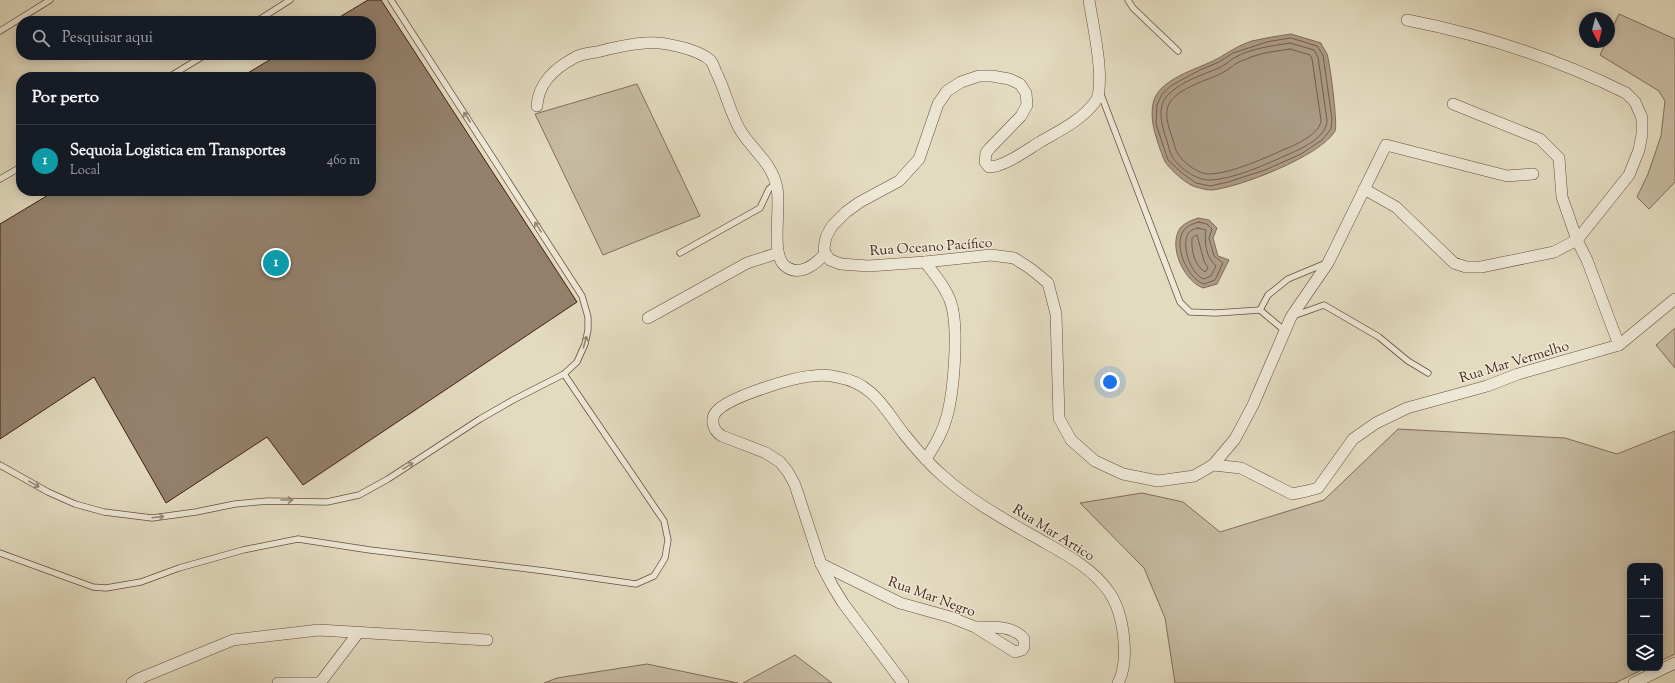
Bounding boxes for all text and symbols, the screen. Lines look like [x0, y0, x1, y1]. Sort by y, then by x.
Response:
north arrow [1579, 12, 1615, 48]
search box [16, 16, 376, 60]
icon: search [30, 27, 52, 49]
text: Pesquisar aqui [62, 28, 153, 49]
text: Por perto [32, 86, 99, 110]
one-way arrow [463, 112, 472, 123]
text: Sequoia Logistica em Transportes [70, 141, 286, 162]
text: 1 [43, 152, 47, 170]
text: 460 m [327, 152, 360, 170]
text: Local [70, 162, 100, 180]
one-way arrow [534, 222, 542, 233]
street label: Rua Oceano Pacífico [869, 234, 994, 262]
pin: 1 [263, 248, 289, 278]
one-way arrow [582, 336, 589, 349]
street label: Rua Mar Vermelho [1457, 337, 1572, 389]
your location [1100, 372, 1120, 392]
one-way arrow [402, 462, 413, 470]
one-way arrow [28, 481, 40, 488]
one-way arrow [280, 497, 293, 504]
street label: Rua Mar Artico [1008, 500, 1098, 567]
one-way arrow [151, 513, 164, 521]
map controls [1627, 563, 1663, 671]
button: + [1627, 563, 1663, 599]
street label: Rua Mar Negro [885, 573, 978, 623]
button: − [1627, 599, 1663, 635]
button: layers [1627, 635, 1663, 671]

